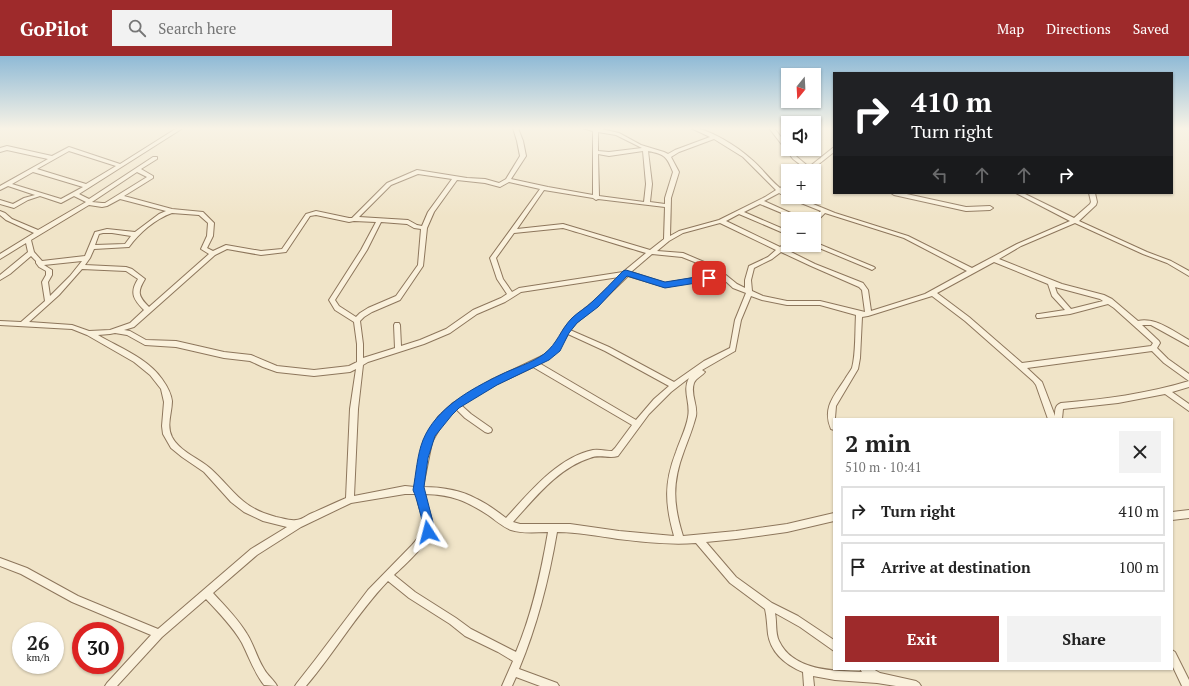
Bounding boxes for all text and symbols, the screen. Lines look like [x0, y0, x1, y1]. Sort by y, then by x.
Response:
search box [112, 10, 392, 46]
text: GoPilot [20, 16, 88, 41]
icon: search [126, 17, 148, 39]
text: Search here [158, 18, 236, 38]
text: Map [997, 19, 1024, 38]
text: Directions [1046, 19, 1111, 38]
text: Saved [1133, 19, 1169, 38]
north arrow [781, 68, 821, 108]
map controls [781, 68, 821, 252]
text: 410 m [911, 83, 992, 120]
icon: right [845, 88, 897, 140]
button: sound [781, 116, 821, 156]
text: Turn right [911, 119, 993, 143]
button: + [781, 164, 821, 204]
icon: left [929, 164, 951, 186]
icon: ahead [971, 164, 993, 186]
icon: ahead [1013, 164, 1035, 186]
icon: right [1055, 164, 1077, 186]
button: − [781, 212, 821, 252]
pin [692, 261, 726, 295]
icon: arrive [698, 267, 720, 289]
text: 2 min [845, 427, 911, 459]
button: close [1119, 431, 1161, 473]
text: 510 m · 10:41 [845, 458, 922, 476]
icon: right [847, 500, 869, 522]
text: Turn right [881, 501, 956, 521]
text: 410 m [1118, 501, 1159, 521]
position arrow [407, 511, 449, 553]
icon: arrive [847, 556, 869, 578]
text: Arrive at destination [881, 557, 1031, 577]
text: 100 m [1118, 557, 1159, 577]
button: Exit [845, 616, 999, 662]
button: Share [1007, 616, 1161, 662]
speed limit sign: 30 [72, 622, 124, 674]
text: 26 [27, 629, 49, 656]
text: km/h [26, 651, 50, 664]

